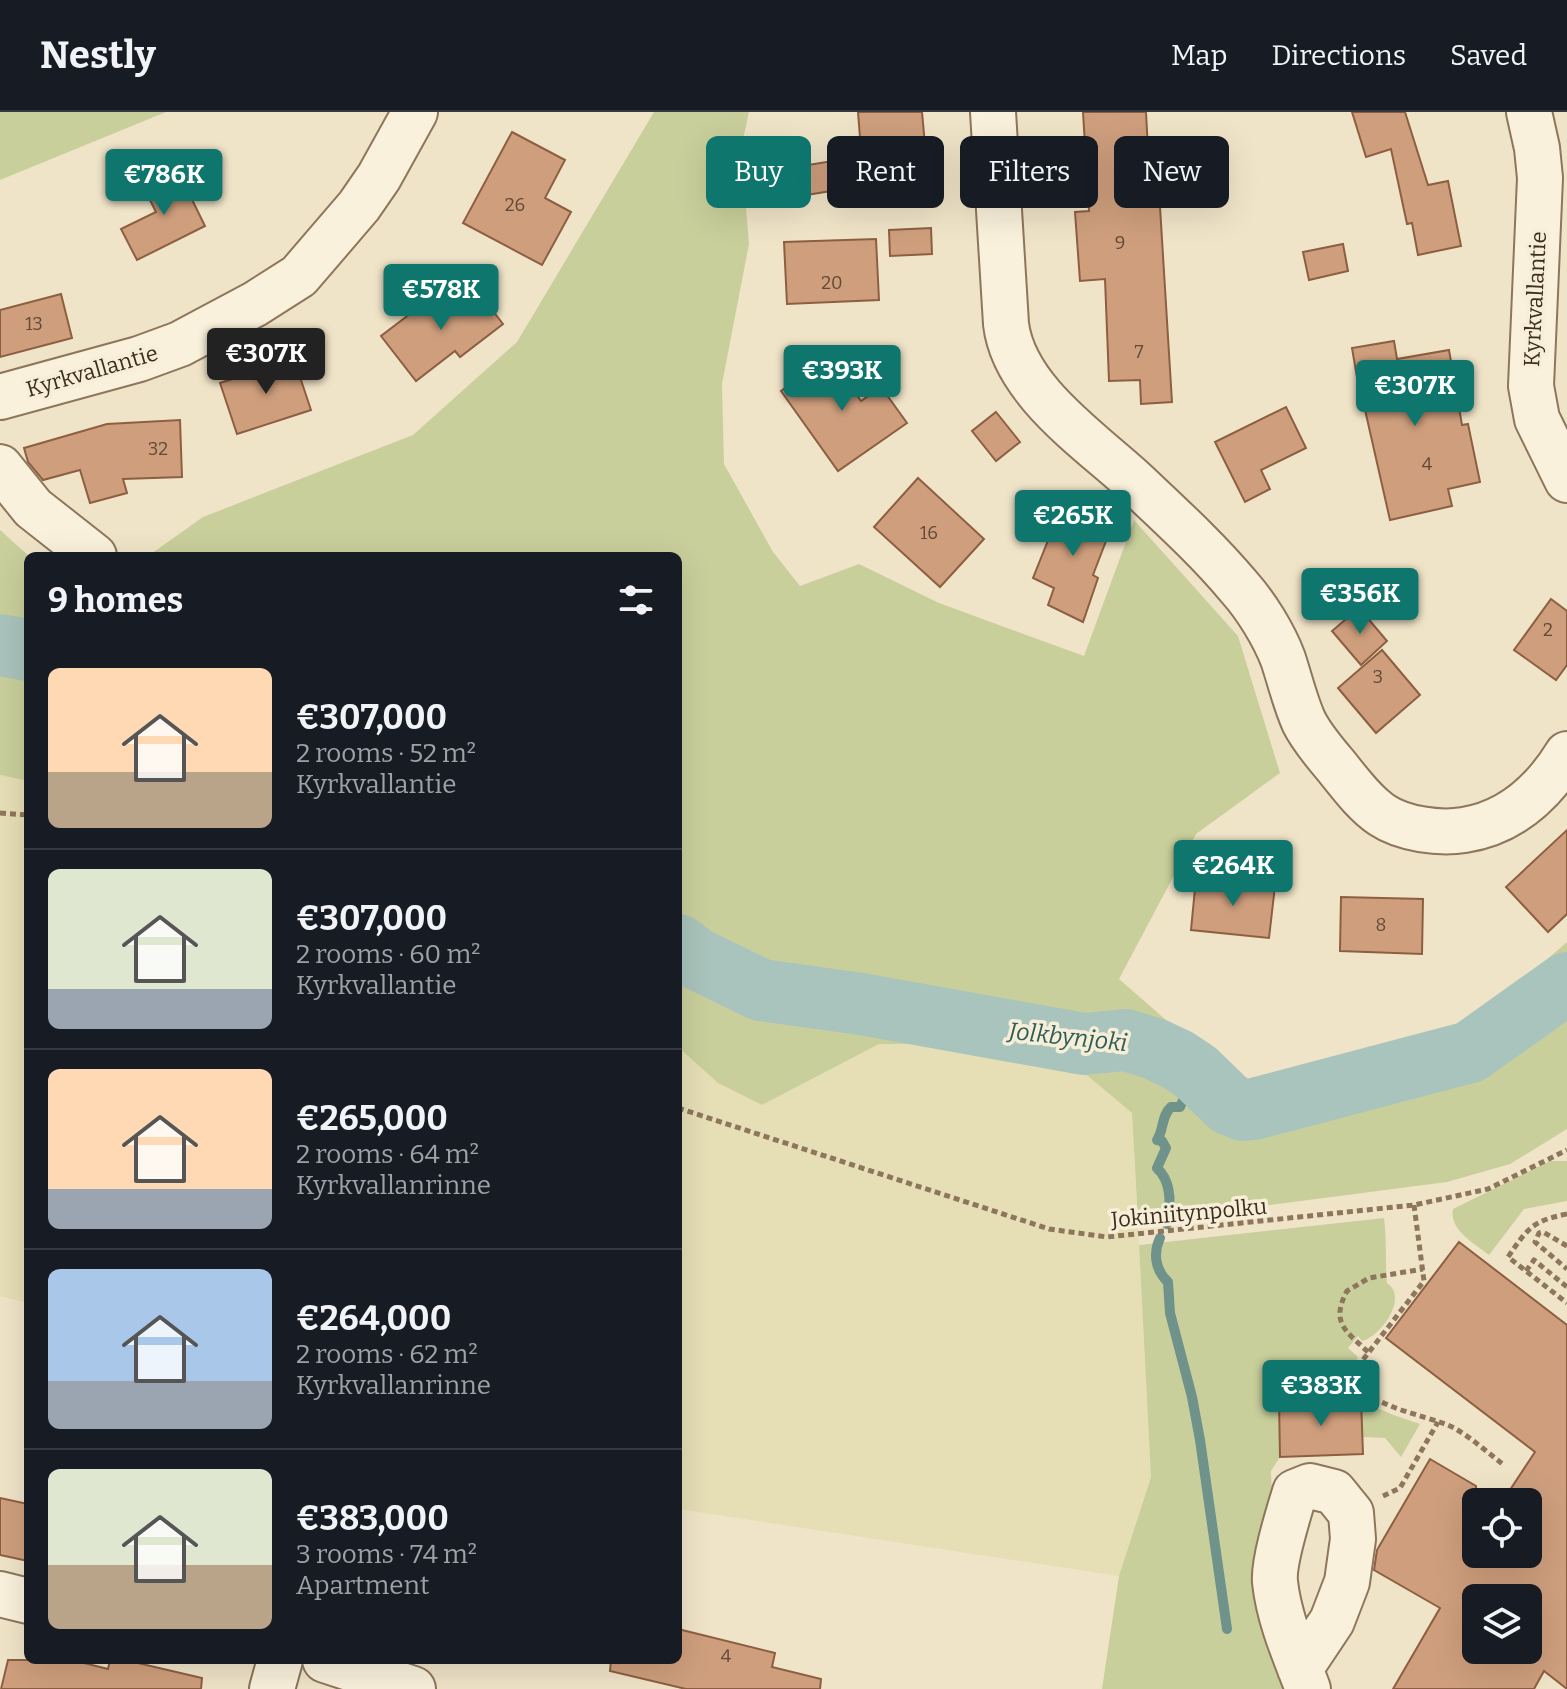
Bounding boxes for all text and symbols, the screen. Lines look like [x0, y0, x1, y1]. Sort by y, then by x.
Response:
text: Nestly [40, 32, 156, 78]
text: Map [1171, 39, 1227, 72]
text: Directions [1271, 39, 1406, 72]
text: Saved [1450, 39, 1527, 72]
chip: Buy [706, 136, 811, 208]
chip: Rent [827, 136, 944, 208]
chip: Filters [960, 136, 1098, 208]
chip: New [1114, 136, 1229, 208]
pin: €786K [108, 149, 220, 217]
text: €786K [123, 159, 205, 190]
house number: 26 [505, 194, 525, 216]
street label: Kyrkvallantie [1518, 231, 1552, 367]
house number: 9 [1115, 232, 1125, 254]
pin: €578K [385, 264, 497, 332]
house number: 20 [821, 272, 843, 294]
text: €578K [402, 274, 481, 305]
house number: 13 [25, 313, 43, 335]
pin: €307K [210, 328, 322, 396]
text: €307K [225, 338, 307, 369]
street label: Kyrkvallantie [23, 339, 161, 403]
house number: 7 [1134, 341, 1144, 363]
pin: €393K [786, 345, 898, 413]
text: €393K [802, 355, 882, 386]
pin: €307K [1359, 360, 1471, 428]
text: €307K [1374, 370, 1456, 401]
house number: 32 [148, 438, 168, 460]
house number: 4 [1422, 453, 1433, 475]
pin: €265K [1017, 490, 1129, 558]
text: €265K [1033, 500, 1113, 531]
house number: 16 [920, 522, 938, 544]
pin: €356K [1304, 568, 1416, 636]
icon: filters [614, 578, 658, 622]
text: €356K [1319, 578, 1401, 609]
text: 9 homes [48, 580, 183, 621]
house number: 2 [1543, 619, 1553, 641]
house number: 3 [1373, 666, 1383, 688]
text: €307,000 [296, 697, 447, 738]
icon: home [112, 700, 208, 796]
text: 2 rooms · 52 m² [296, 738, 476, 769]
text: Kyrkvallantie [296, 769, 456, 800]
pin: €264K [1177, 840, 1289, 908]
text: €264K [1192, 850, 1274, 881]
text: €307,000 [296, 898, 447, 939]
icon: home [112, 901, 208, 997]
house number: 8 [1376, 914, 1386, 936]
text: 2 rooms · 60 m² [296, 939, 480, 970]
text: Kyrkvallantie [296, 970, 456, 1001]
water label: Jolkbynjoki [1005, 1017, 1129, 1057]
text: €265,000 [296, 1098, 448, 1139]
icon: home [112, 1101, 208, 1197]
text: 2 rooms · 64 m² [296, 1139, 479, 1170]
text: Kyrkvallanrinne [296, 1170, 491, 1201]
street label: Jokiniitynpolku [1109, 1193, 1268, 1233]
text: €264,000 [296, 1298, 451, 1339]
icon: home [112, 1301, 208, 1397]
text: 2 rooms · 62 m² [296, 1339, 478, 1370]
pin: €383K [1265, 1360, 1377, 1428]
text: Kyrkvallanrinne [296, 1370, 491, 1401]
text: €383K [1280, 1370, 1362, 1401]
map controls [1462, 1488, 1542, 1664]
button: locate [1462, 1488, 1542, 1568]
text: €383,000 [296, 1498, 449, 1539]
icon: home [112, 1501, 208, 1597]
text: 3 rooms · 74 m² [296, 1539, 477, 1570]
text: Apartment [296, 1570, 429, 1601]
button: layers [1462, 1584, 1542, 1664]
house number: 4 [721, 1645, 732, 1667]

